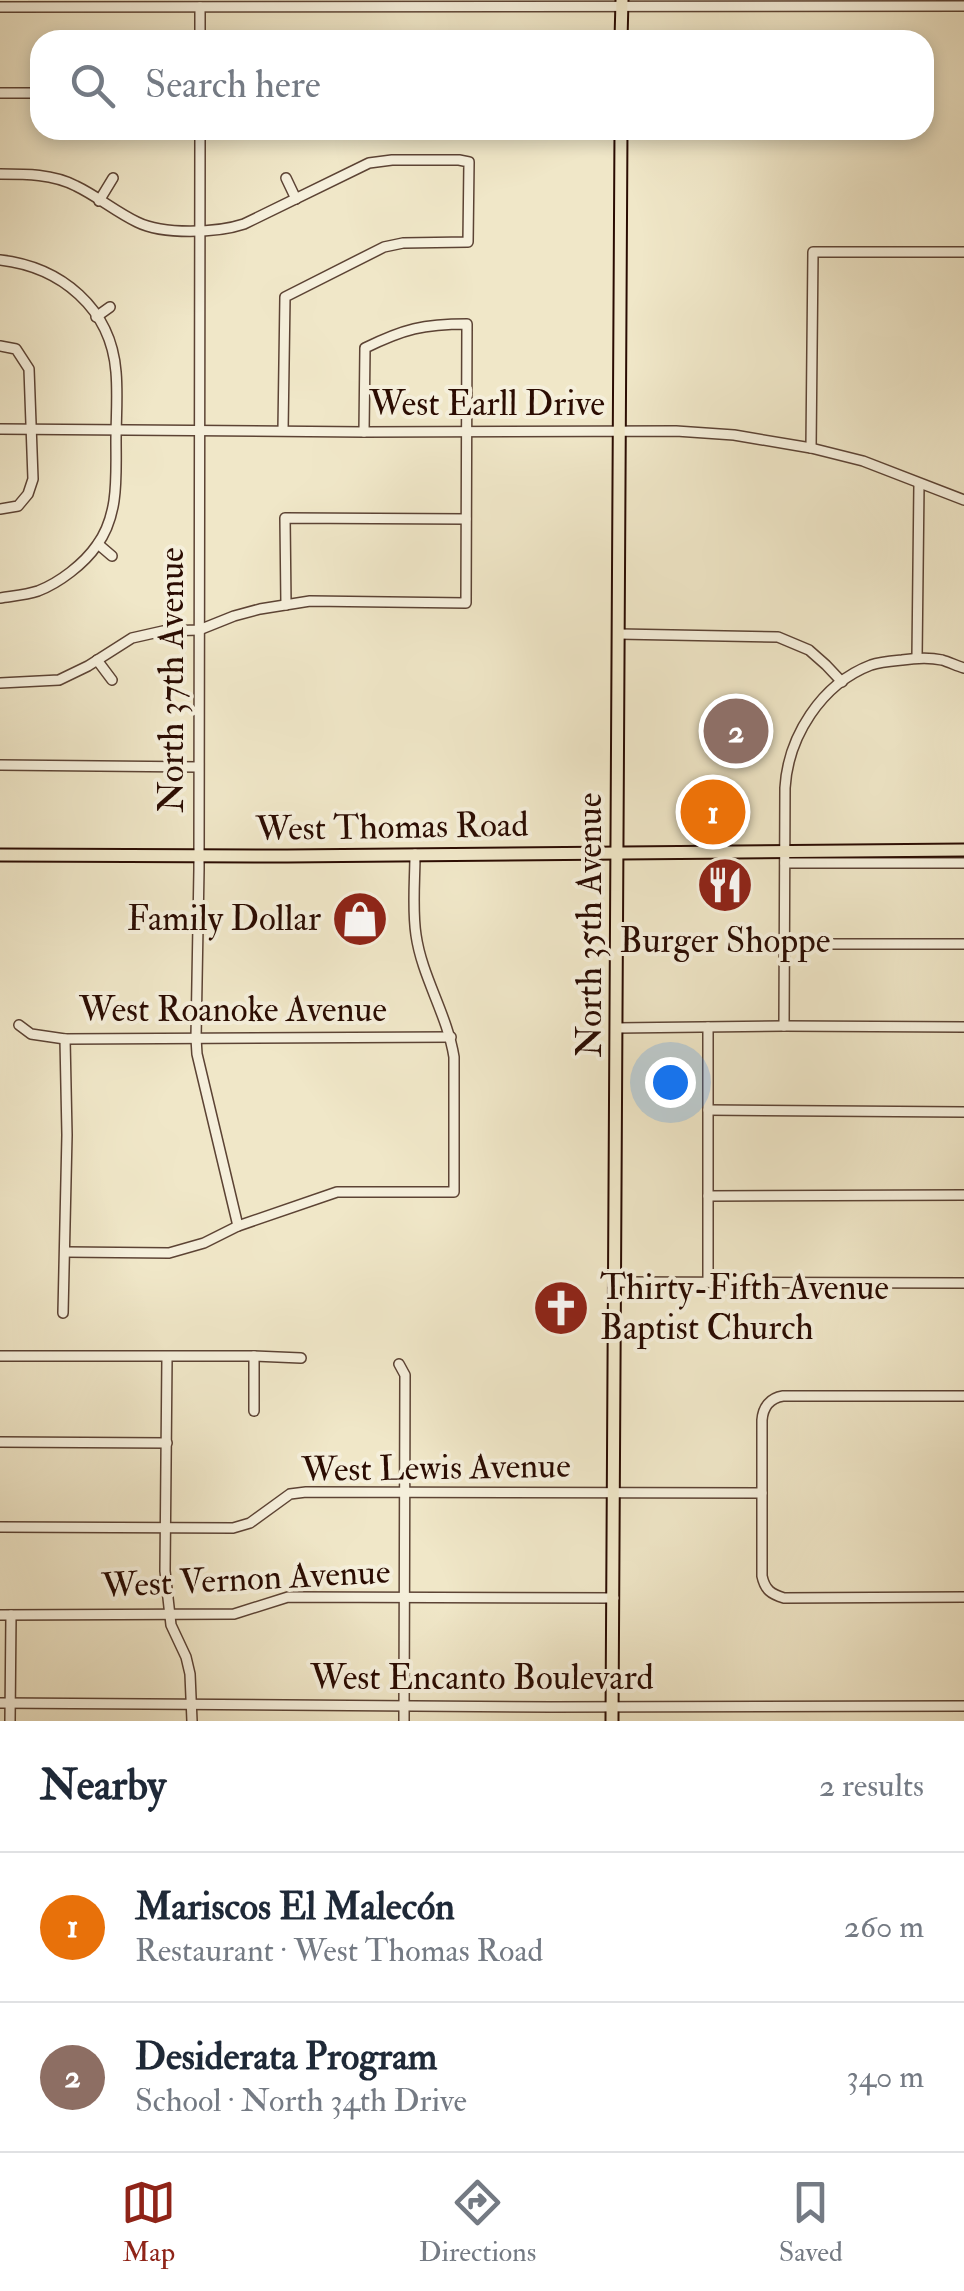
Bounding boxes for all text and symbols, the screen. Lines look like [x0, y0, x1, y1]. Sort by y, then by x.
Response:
search box [30, 30, 934, 140]
icon: search [65, 58, 120, 113]
text: Search here [145, 61, 321, 109]
street label: West Earll Drive [368, 382, 605, 426]
street label: North 37th Avenue [150, 547, 194, 813]
pin: 2 [704, 694, 768, 768]
pin: 1 [680, 774, 746, 850]
street label: North 35th Avenue [568, 793, 612, 1057]
street label: West Thomas Road [254, 803, 529, 851]
restaurant icon: Burger Shoppe [695, 855, 755, 915]
shop icon: Family Dollar [330, 889, 390, 949]
place label: Family Dollar [127, 897, 321, 941]
place label: Burger Shoppe [620, 919, 830, 963]
street label: West Roanoke Avenue [78, 988, 387, 1032]
your location [645, 1057, 696, 1108]
place label: Thirty-Fifth Avenue Baptist Church [600, 1266, 889, 1350]
church icon: Thirty-Fifth Avenue Baptist Church [531, 1278, 591, 1338]
street label: West Lewis Avenue [300, 1444, 571, 1492]
street label: West Vernon Avenue [100, 1549, 391, 1609]
street label: West Encanto Boulevard [309, 1656, 654, 1700]
text: Nearby [40, 1760, 166, 1812]
text: 2 results [819, 1766, 924, 1806]
text: Mariscos El Malecón [135, 1883, 455, 1931]
text: 1 [67, 1907, 78, 1947]
text: 260 m [844, 1907, 924, 1947]
text: Restaurant · West Thomas Road [135, 1931, 543, 1971]
text: Desiderata Program [135, 2033, 437, 2081]
text: 2 [64, 2057, 81, 2097]
text: 340 m [847, 2057, 924, 2097]
text: School · North 34th Drive [135, 2081, 467, 2121]
tab: Map [121, 2175, 176, 2270]
tab: Directions [419, 2175, 536, 2270]
tab: Saved [779, 2175, 843, 2270]

